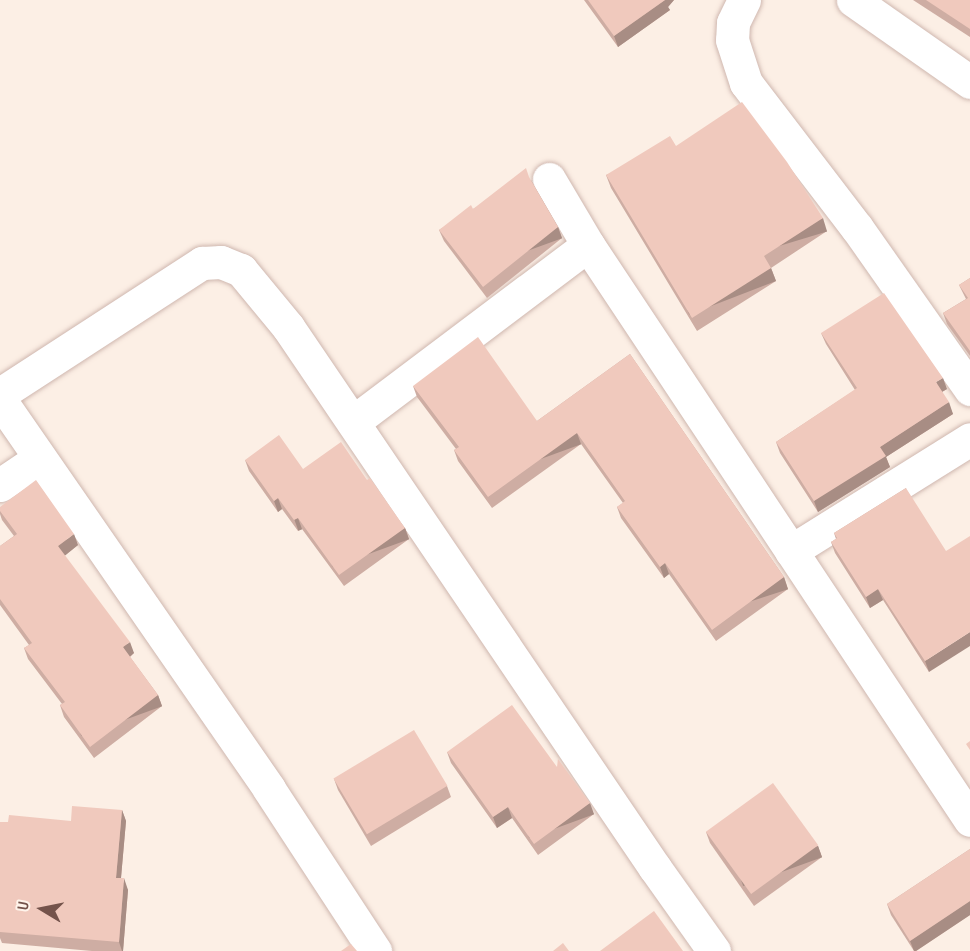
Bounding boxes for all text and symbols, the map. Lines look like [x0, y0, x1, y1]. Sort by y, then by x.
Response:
north arrow [12, 879, 72, 939]
text: U [14, 900, 34, 912]

